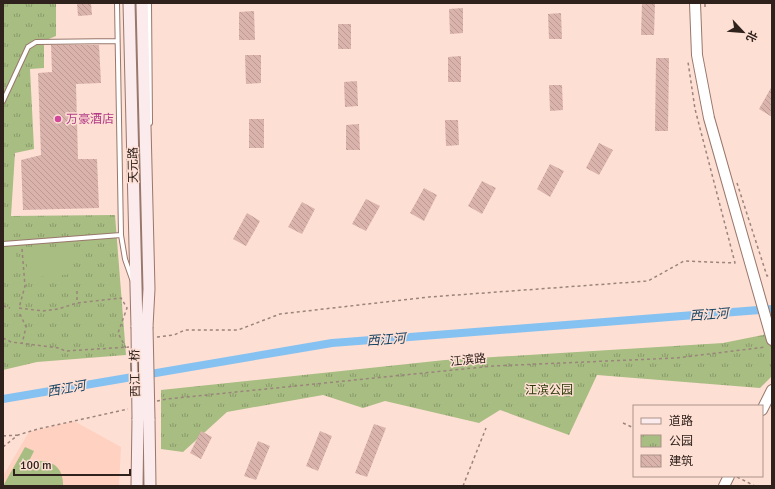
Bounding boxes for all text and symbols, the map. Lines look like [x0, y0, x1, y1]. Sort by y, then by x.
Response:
north arrow [723, 12, 763, 52]
text: 北 [743, 28, 760, 44]
place label: 万豪酒店 [66, 112, 114, 127]
marker: 万豪酒店 [53, 114, 63, 124]
street label: 天元路 [126, 147, 141, 183]
water label: 西江河 [689, 305, 732, 324]
water label: 西江河 [366, 330, 409, 349]
street label: 西江二桥 [128, 349, 143, 397]
street label: 江滨路 [449, 351, 487, 370]
water label: 西江河 [46, 377, 90, 400]
park label: 江滨公园 [525, 383, 573, 398]
legend [633, 405, 763, 477]
text: 道路 [669, 414, 693, 429]
text: 公园 [669, 434, 693, 449]
scale bar [14, 451, 130, 477]
text: 建筑 [669, 454, 693, 469]
text: 100 m [20, 458, 52, 473]

